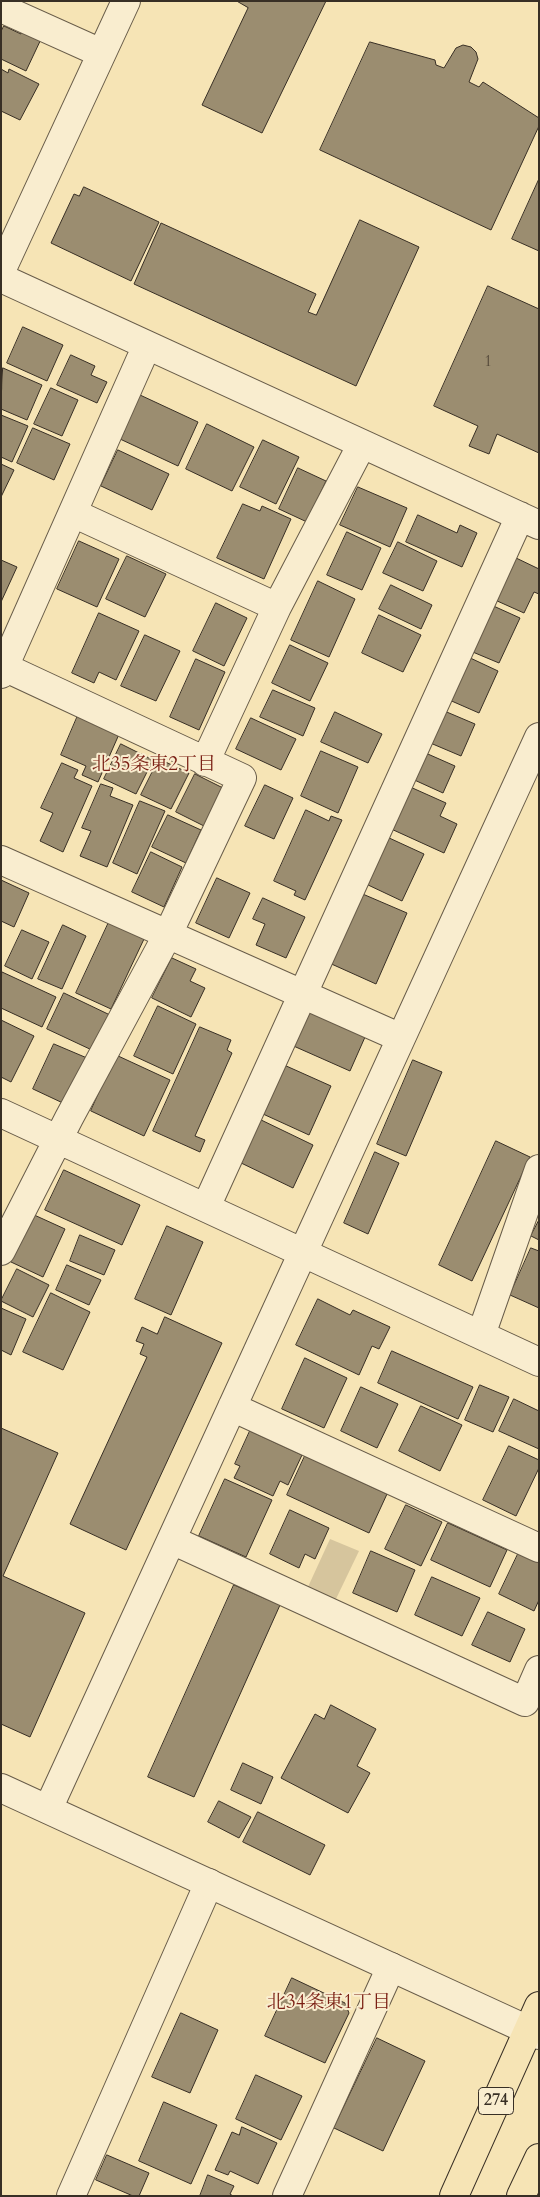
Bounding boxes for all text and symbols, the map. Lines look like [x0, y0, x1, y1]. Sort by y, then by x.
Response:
house number: 1 [484, 354, 492, 372]
district label: 北35条東2丁目 [92, 755, 216, 777]
district label: 北34条東1丁目 [267, 1993, 391, 2015]
road number: 274 [478, 2088, 514, 2114]

